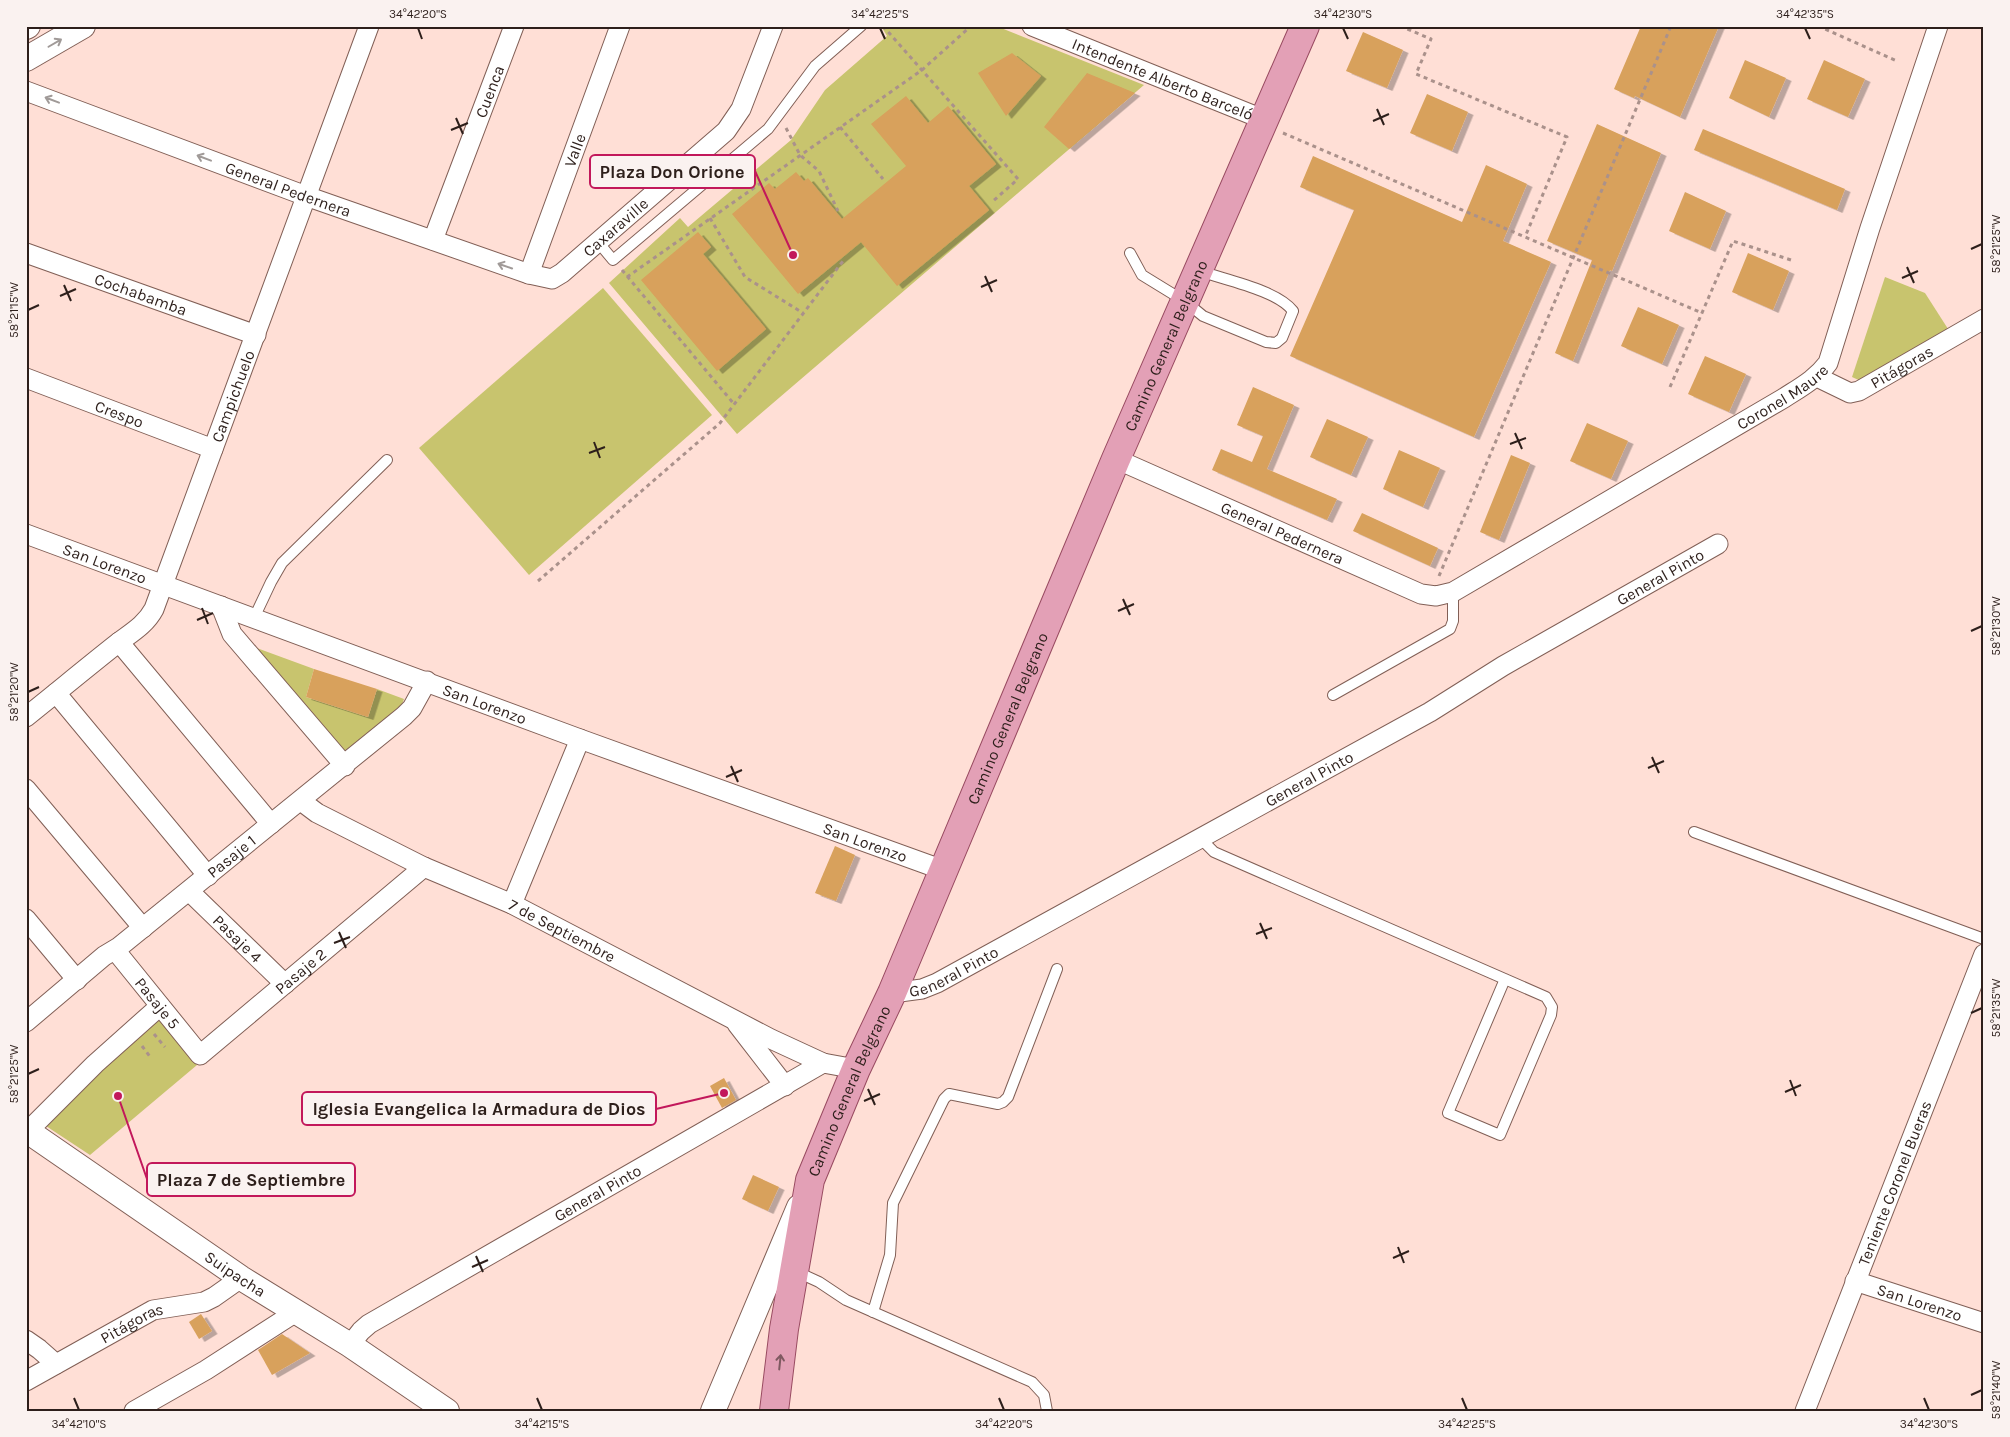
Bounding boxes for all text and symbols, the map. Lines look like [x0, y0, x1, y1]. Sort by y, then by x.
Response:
text: 34°42'20"S [389, 7, 447, 21]
text: 34°42'25"S [851, 7, 909, 21]
text: 34°42'30"S [1314, 7, 1372, 21]
text: 34°42'35"S [1776, 7, 1834, 21]
street label: Intendente Alberto Barceló [1069, 34, 1256, 124]
one-way arrow [47, 37, 61, 47]
street label: Cuenca [471, 63, 508, 120]
one-way arrow [45, 95, 60, 104]
street label: Valle [560, 131, 590, 170]
one-way arrow [197, 153, 212, 162]
callout: Plaza Don Orione [590, 155, 755, 188]
street label: General Pedernera [223, 158, 353, 221]
text: Plaza Don Orione [600, 161, 744, 183]
street label: Caxaraville [579, 194, 652, 261]
text: 58°21'25"W [1989, 214, 2003, 273]
street label: Camino General Belgrano [1120, 257, 1212, 434]
one-way arrow [497, 260, 513, 270]
street label: Cochabamba [92, 269, 190, 320]
text: 58°21'15"W [7, 282, 21, 338]
street label: Pitágoras [1867, 341, 1937, 392]
street label: Campichuelo [207, 348, 259, 445]
street label: Coronel Maure [1733, 361, 1832, 434]
street label: Crespo [92, 396, 146, 432]
street label: General Pedernera [1218, 498, 1347, 569]
street label: San Lorenzo [60, 539, 149, 588]
street label: General Pinto [1613, 545, 1707, 610]
text: 58°21'30"W [1989, 596, 2003, 656]
street label: Camino General Belgrano [963, 630, 1052, 807]
text: 58°21'20"W [7, 662, 21, 722]
street label: San Lorenzo [440, 680, 529, 728]
street label: General Pinto [1262, 747, 1357, 811]
street label: San Lorenzo [820, 819, 910, 866]
street label: Pasaje 1 [203, 831, 260, 882]
street label: 7 de Septiembre [506, 895, 619, 966]
street label: Pasaje 4 [209, 911, 266, 967]
street label: General Pinto [908, 942, 1002, 1001]
street label: Pasaje 2 [271, 944, 330, 998]
street label: Pasaje 5 [131, 973, 184, 1033]
text: 58°21'35"W [1989, 978, 2003, 1038]
street label: Camino General Belgrano [804, 1003, 895, 1179]
text: 58°21'25"W [7, 1044, 21, 1103]
callout: Iglesia Evangelica la Armadura de Dios [302, 1092, 656, 1125]
text: Iglesia Evangelica la Armadura de Dios [312, 1098, 646, 1120]
street label: Teniente Coronel Bueras [1854, 1098, 1936, 1268]
street label: General Pinto [551, 1161, 645, 1226]
callout: Plaza 7 de Septiembre [147, 1163, 355, 1196]
text: Plaza 7 de Septiembre [157, 1169, 345, 1191]
street label: Suipacha [201, 1247, 269, 1301]
street label: San Lorenzo [1875, 1280, 1964, 1325]
street label: Pitágoras [97, 1300, 165, 1348]
one-way arrow [775, 1355, 785, 1371]
text: 58°21'40"W [1989, 1360, 2003, 1420]
text: 34°42'10"S [51, 1417, 107, 1431]
text: 34°42'15"S [515, 1417, 569, 1431]
text: 34°42'20"S [975, 1417, 1033, 1431]
text: 34°42'25"S [1438, 1417, 1496, 1431]
text: 34°42'30"S [1900, 1417, 1958, 1431]

